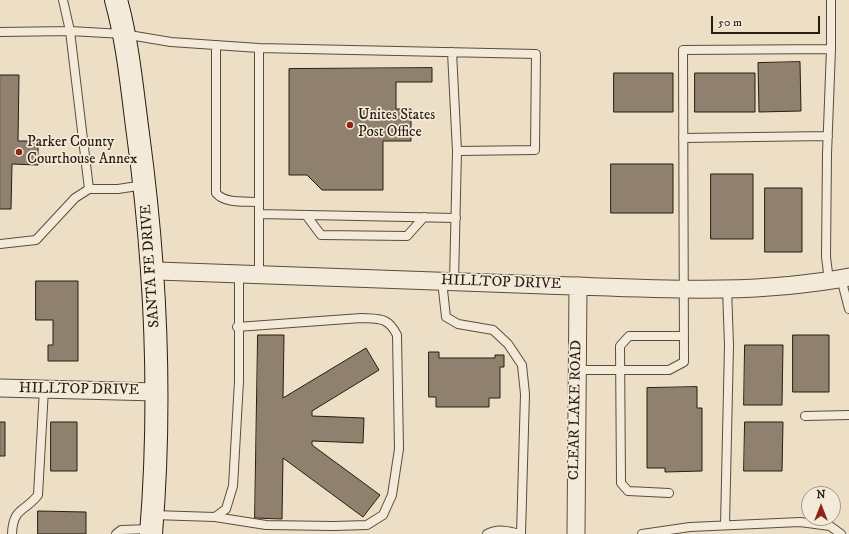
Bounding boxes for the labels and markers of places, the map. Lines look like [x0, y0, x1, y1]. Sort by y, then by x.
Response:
place label: Unites States Post Office [358, 107, 435, 142]
marker: Unites States Post Office [345, 120, 355, 130]
place label: Parker County Courthouse Annex [27, 134, 137, 169]
marker: Parker County Courthouse Annex [14, 147, 24, 157]

